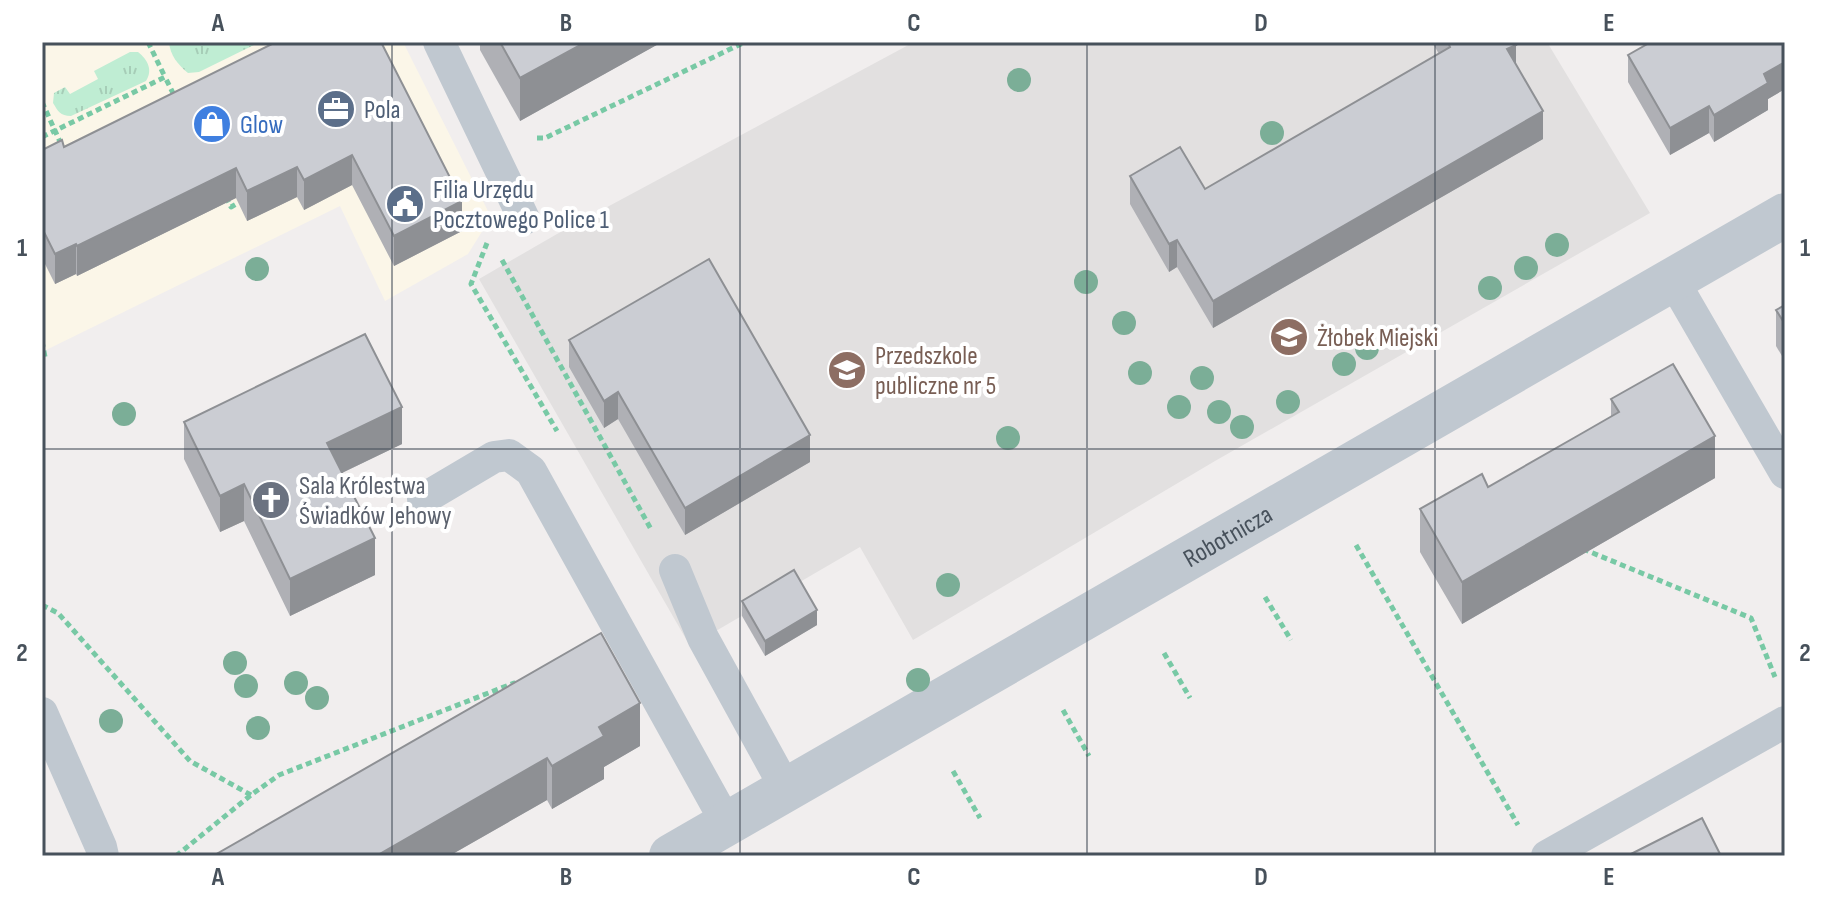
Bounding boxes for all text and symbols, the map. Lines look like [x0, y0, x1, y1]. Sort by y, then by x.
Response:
text: A [211, 8, 225, 39]
text: B [560, 8, 572, 39]
text: C [907, 8, 921, 39]
text: D [1254, 8, 1268, 39]
text: E [1603, 8, 1615, 39]
office icon: Pola [315, 88, 357, 130]
place label: Pola [364, 95, 401, 126]
shop icon: Glow [191, 103, 233, 145]
place label: Glow [240, 110, 284, 141]
place label: Filia Urzędu Pocztowego Police 1 [433, 175, 609, 236]
public building icon: Filia Urzędu Pocztowego Police 1 [384, 183, 426, 225]
text: 1 [17, 233, 27, 264]
text: 1 [1800, 233, 1810, 264]
school or university icon: Żłobek Miejski [1268, 316, 1310, 358]
place label: Żłobek Miejski [1317, 323, 1438, 354]
place label: Przedszkole publiczne nr 5 [875, 341, 996, 402]
school or university icon: Przedszkole publiczne nr 5 [826, 349, 868, 391]
place label: Sala Królestwa Świadków Jehowy [299, 471, 452, 532]
church icon: Sala Królestwa Świadków Jehowy [250, 479, 292, 521]
street label: Robotnicza [1178, 499, 1278, 575]
text: 2 [16, 638, 28, 669]
text: 2 [1799, 638, 1811, 669]
text: A [211, 862, 225, 893]
text: B [560, 862, 572, 893]
text: C [907, 862, 921, 893]
text: D [1254, 862, 1268, 893]
text: E [1603, 862, 1615, 893]

